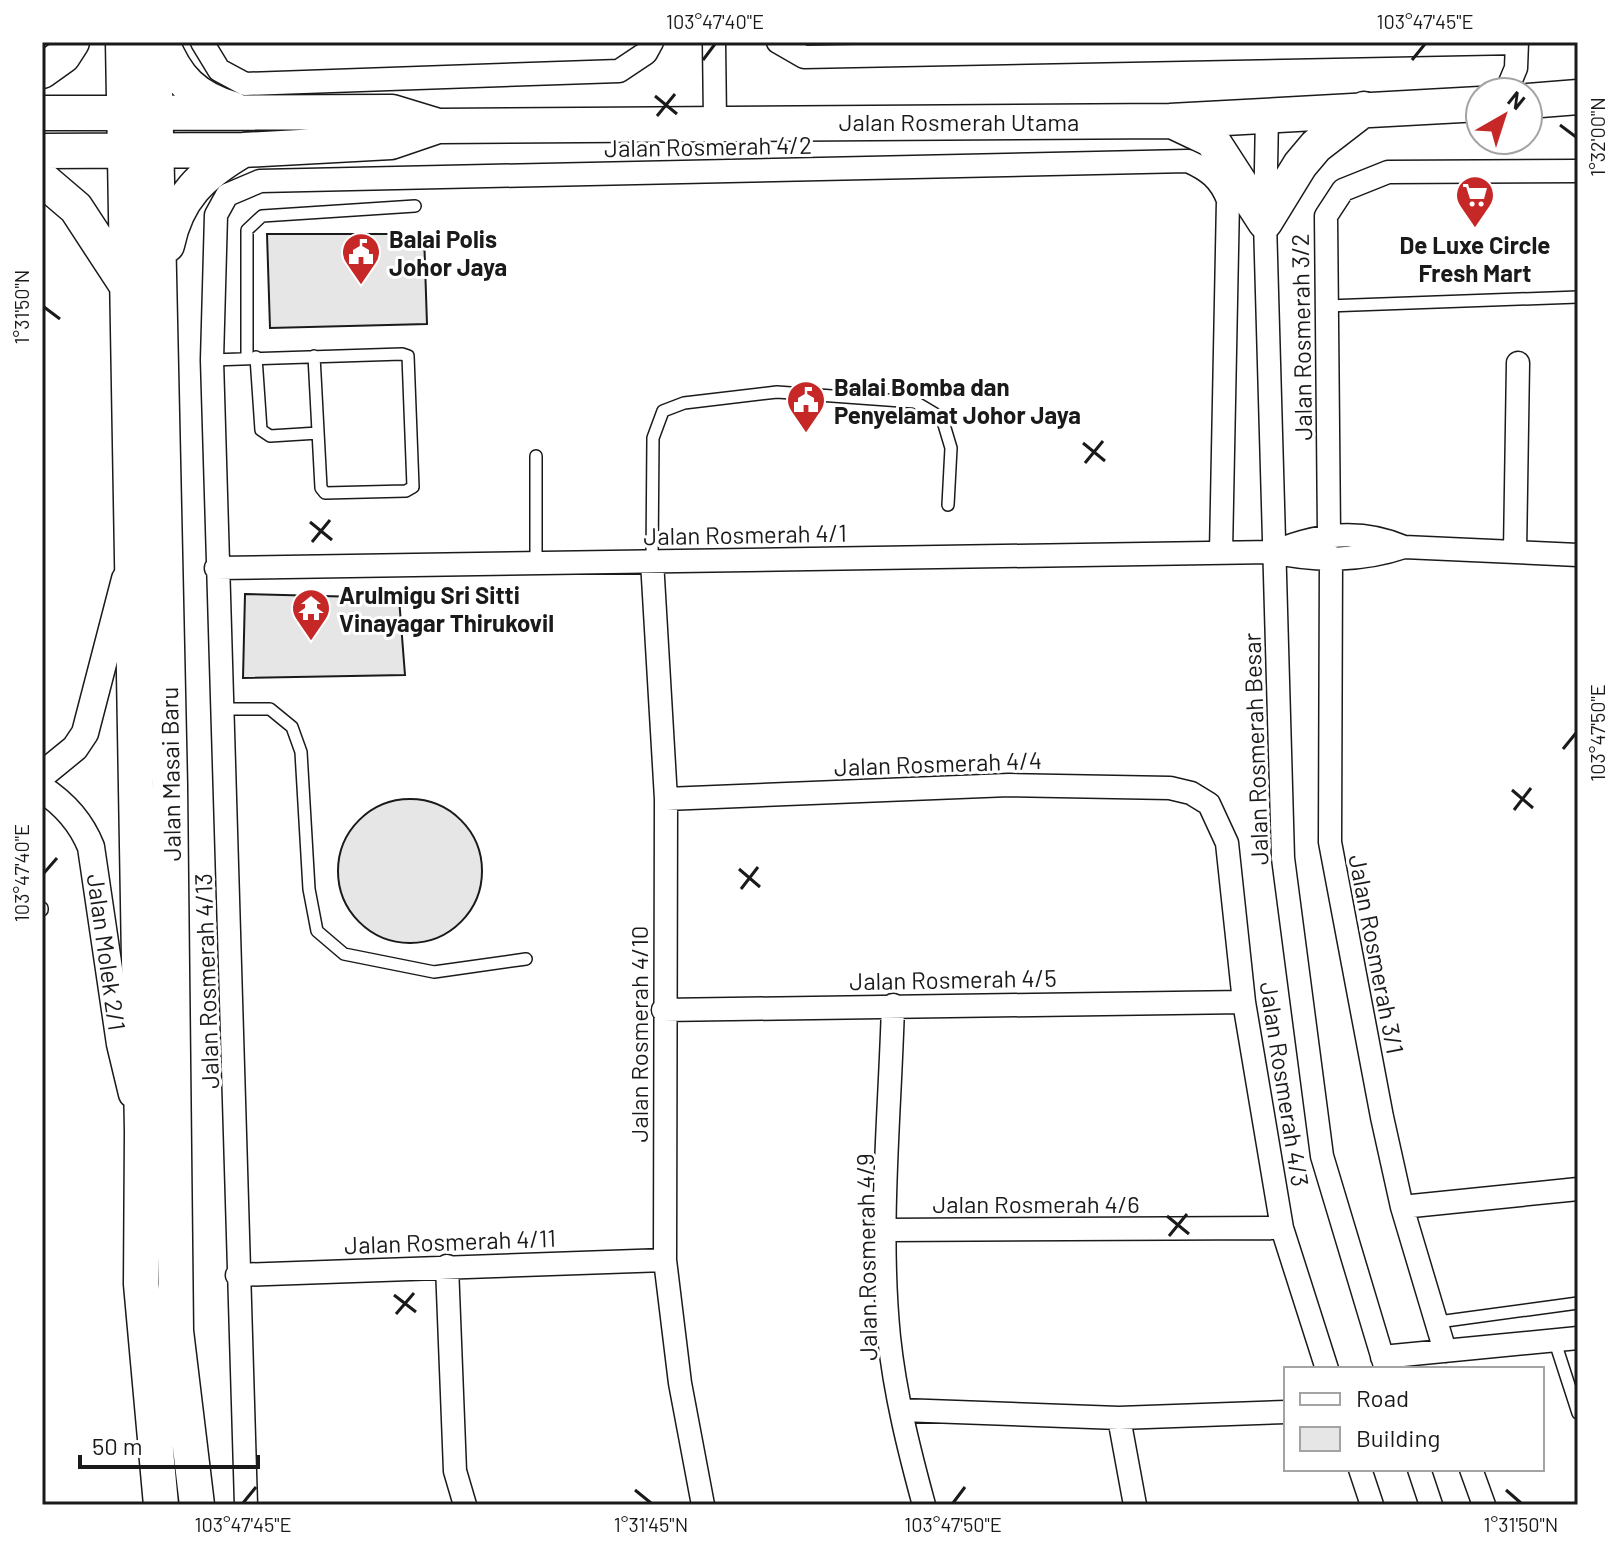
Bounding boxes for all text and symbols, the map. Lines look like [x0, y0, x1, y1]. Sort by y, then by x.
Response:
text: 103°47'40"E [666, 9, 764, 33]
text: 103°47'45"E [1376, 9, 1474, 33]
north arrow [1464, 76, 1544, 156]
text: N [1503, 85, 1531, 114]
text: 1°32'00"N [1585, 97, 1609, 177]
street label: Jalan Rosmerah Utama [839, 107, 1079, 136]
street label: Jalan Rosmerah 4/2 [604, 130, 812, 162]
supermarket icon: De Luxe Circle Fresh Mart [1454, 174, 1496, 229]
place label: Balai Polis Johor Jaya [389, 224, 507, 281]
place label: De Luxe Circle Fresh Mart [1400, 230, 1550, 287]
public building icon: Balai Polis Johor Jaya [340, 231, 382, 286]
street label: Jalan Rosmerah 3/2 [1285, 233, 1317, 441]
text: 1°31'50"N [9, 270, 33, 344]
place label: Balai Bomba dan Penyelamat Johor Jaya [834, 372, 1081, 429]
public building icon: Balai Bomba dan Penyelamat Johor Jaya [785, 379, 827, 434]
street label: Jalan Rosmerah 4/1 [643, 518, 847, 550]
place label: Arulmigu Sri Sitti Vinayagar Thirukovil [339, 580, 554, 637]
temple icon: Arulmigu Sri Sitti Vinayagar Thirukovil [290, 587, 332, 642]
street label: Jalan Rosmerah Besar [1236, 632, 1274, 866]
text: 103°47'50"E [1585, 684, 1609, 782]
street label: Jalan Masai Baru [154, 686, 186, 862]
street label: Jalan Rosmerah 4/4 [834, 745, 1042, 781]
text: 103°47'40"E [9, 824, 33, 922]
street label: Jalan Rosmerah 3/1 [1343, 852, 1411, 1056]
street label: Jalan Molek 2/1 [82, 872, 132, 1032]
street label: Jalan Rosmerah 4/13 [188, 873, 224, 1089]
street label: Jalan Rosmerah 4/10 [624, 926, 653, 1142]
street label: Jalan Rosmerah 4/5 [849, 963, 1057, 995]
street label: Jalan Rosmerah 4/3 [1254, 979, 1316, 1189]
street label: Jalan Rosmerah 4/9 [850, 1153, 882, 1361]
street label: Jalan Rosmerah 4/6 [932, 1189, 1140, 1218]
street label: Jalan Rosmerah 4/11 [344, 1223, 556, 1259]
legend [1284, 1367, 1544, 1471]
text: Road [1356, 1383, 1409, 1412]
scale bar [80, 1419, 258, 1469]
text: Building [1356, 1423, 1440, 1452]
text: 50 m [92, 1431, 143, 1460]
text: 103°47'45"E [194, 1512, 292, 1536]
text: 1°31'45"N [614, 1512, 688, 1536]
text: 103°47'50"E [904, 1512, 1002, 1536]
text: 1°31'50"N [1484, 1512, 1558, 1536]

